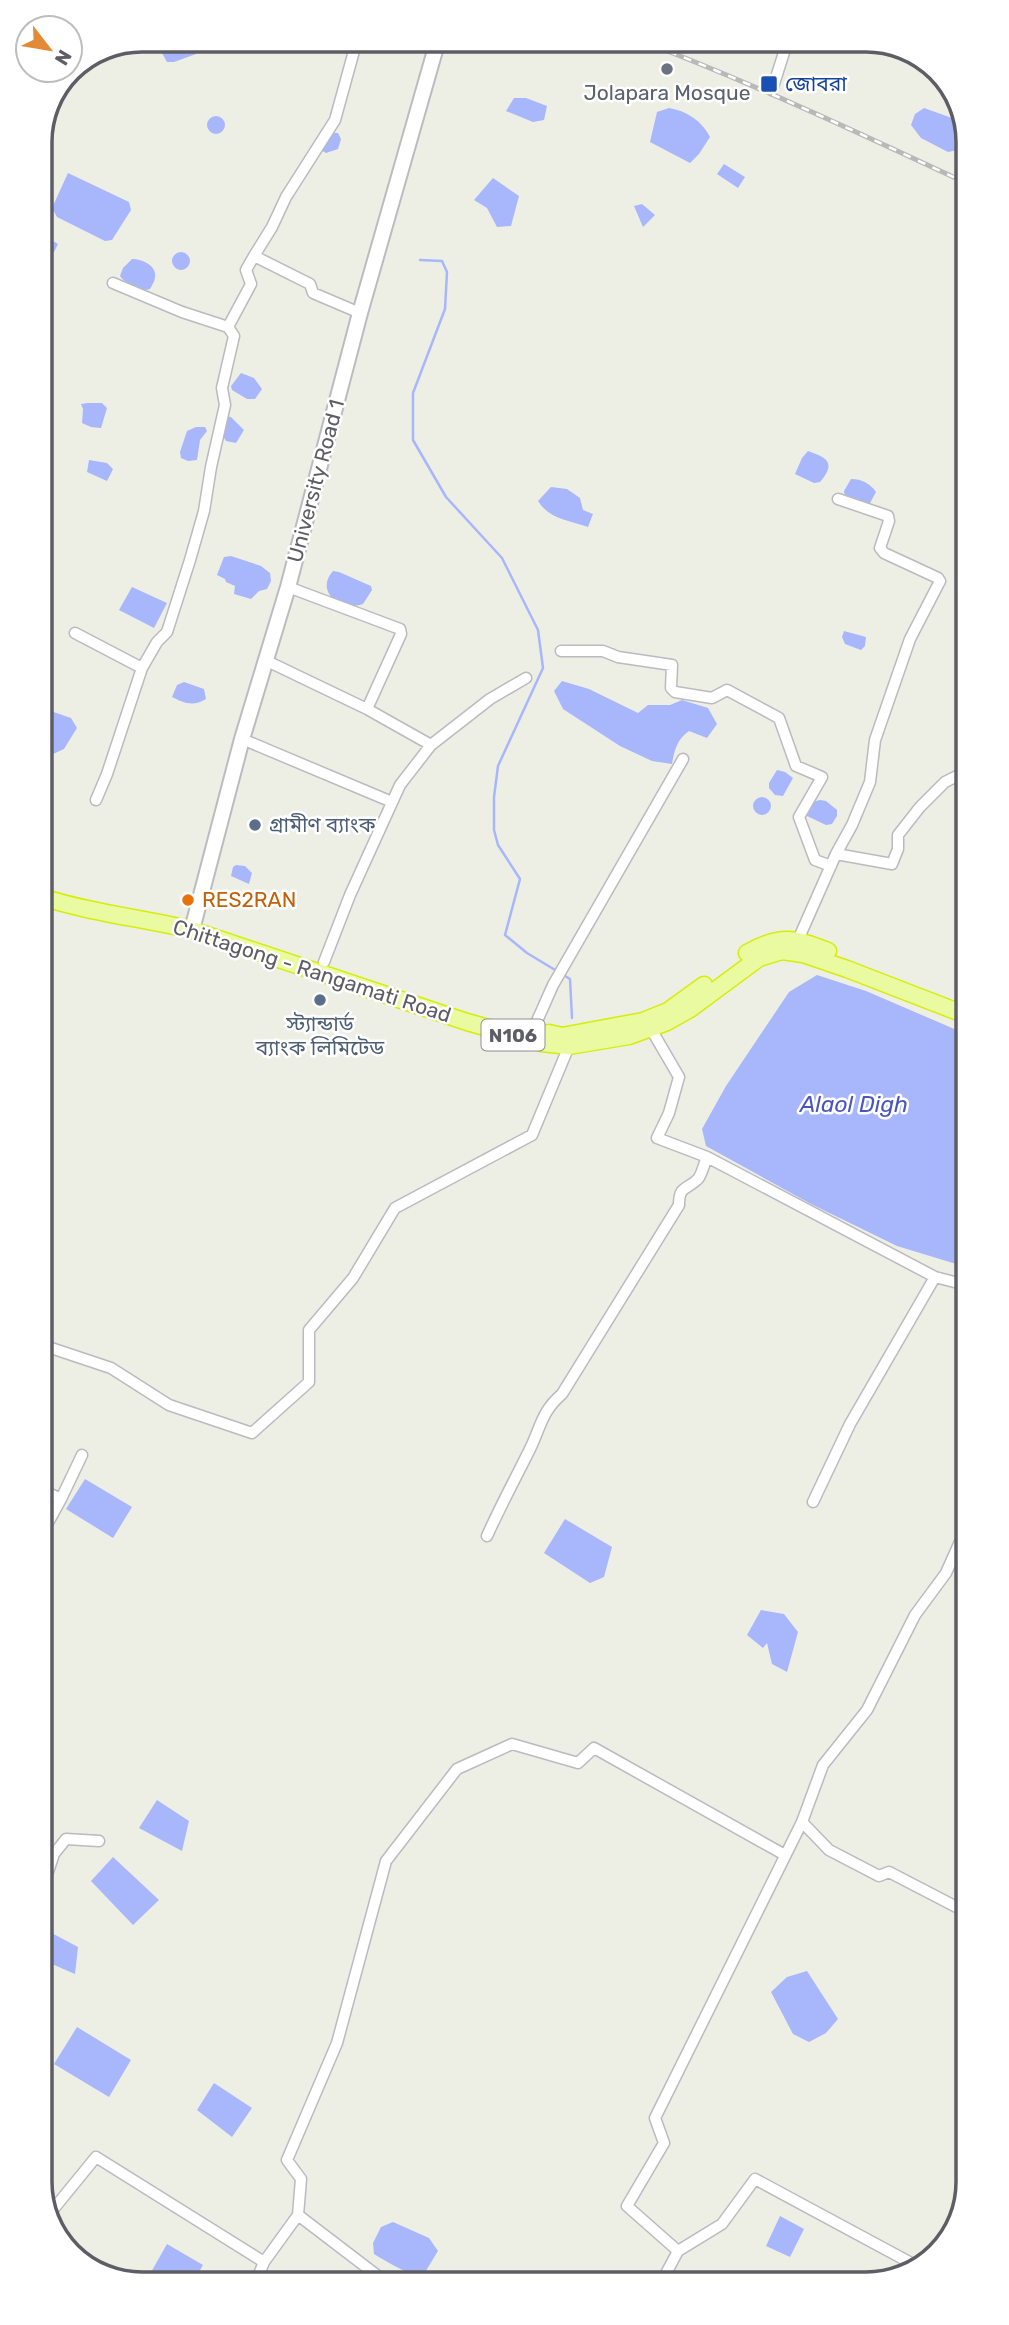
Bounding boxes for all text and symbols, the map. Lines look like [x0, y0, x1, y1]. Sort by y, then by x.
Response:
north arrow [14, 14, 84, 84]
text: N [50, 46, 77, 69]
marker: Jolapara Mosque [659, 61, 675, 77]
place label: জোবরা [785, 71, 847, 96]
marker: জোবরা [759, 74, 779, 94]
place label: Jolapara Mosque [583, 80, 751, 105]
street label: University Road 1 [282, 397, 349, 565]
place label: গ্রামীণ ব্যাংক [269, 812, 377, 837]
marker: গ্রামীণ ব্যাংক [247, 817, 263, 833]
place label: RES2RAN [202, 887, 296, 912]
marker: RES2RAN [180, 892, 196, 908]
street label: Chittagong - Rangamati Road [170, 914, 454, 1027]
marker: স্ট্যান্ডার্ড ব্যাংক লিমিটেড [312, 992, 328, 1008]
place label: স্ট্যান্ডার্ড ব্যাংক লিমিটেড [255, 1011, 385, 1060]
road number: N106 [482, 1020, 544, 1050]
water label: Alaol Digh [799, 1090, 908, 1118]

